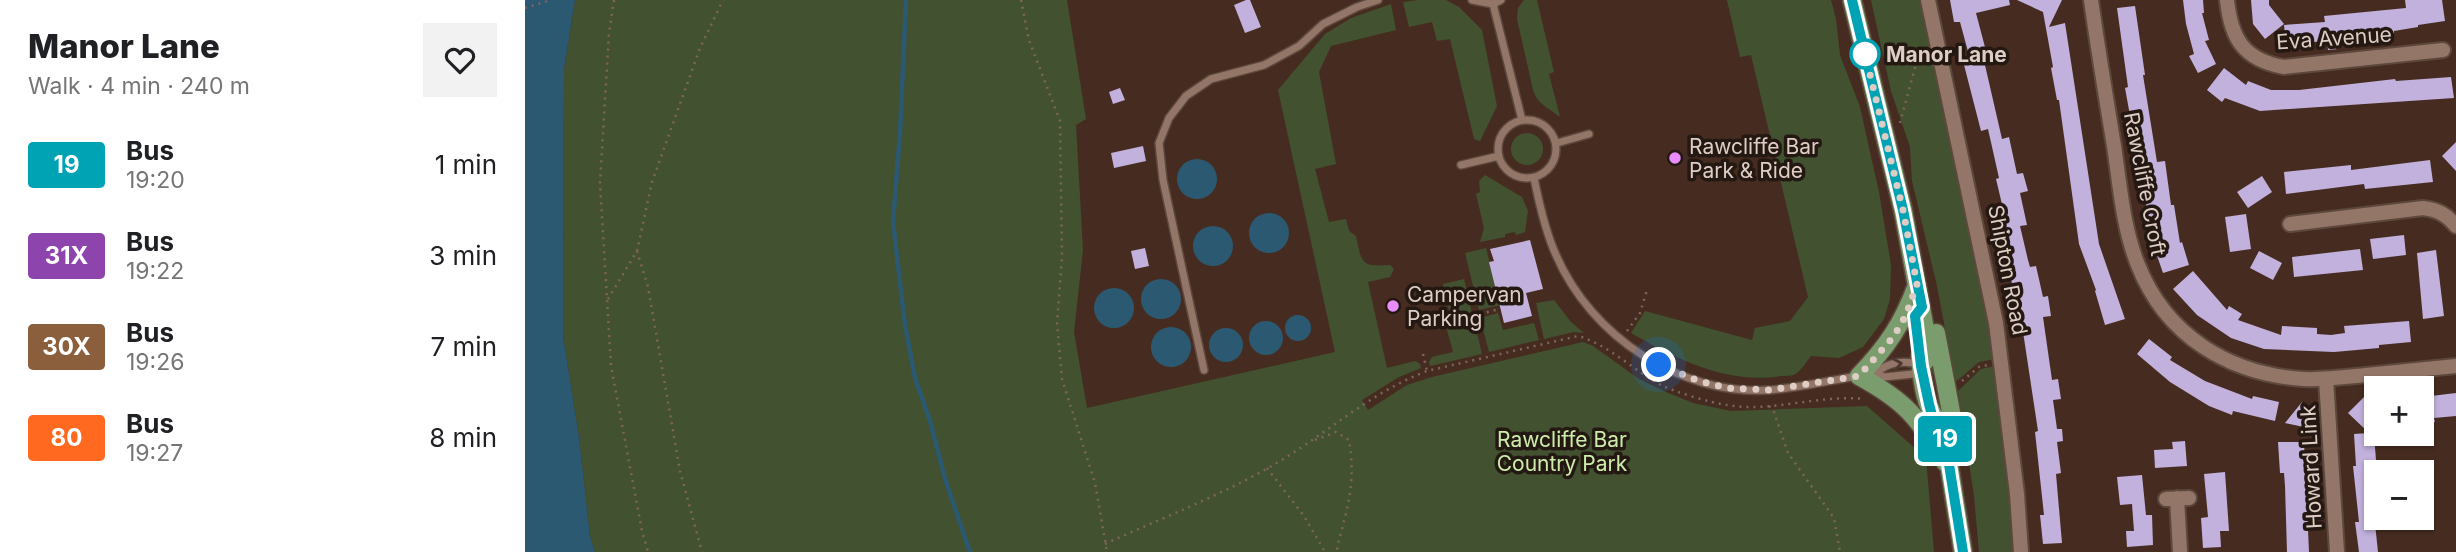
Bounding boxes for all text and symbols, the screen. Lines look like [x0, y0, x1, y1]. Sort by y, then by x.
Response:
street label: Eva Avenue [2275, 21, 2393, 55]
button: heart [423, 23, 497, 97]
text: Manor Lane [28, 26, 220, 66]
marker: Manor Lane [1850, 39, 1880, 69]
place label: Manor Lane [1886, 42, 2007, 67]
text: Walk · 4 min · 240 m [28, 72, 250, 100]
street label: Rawcliffe Croft [2119, 110, 2171, 258]
place label: Rawcliffe Bar Park & Ride [1689, 134, 1819, 183]
text: Bus [126, 135, 174, 166]
text: 1 min [435, 149, 497, 180]
text: 19 [54, 150, 79, 179]
marker: Rawcliffe Bar Park & Ride [1667, 150, 1683, 166]
text: 19:20 [126, 166, 185, 194]
street label: Shipton Road [1983, 203, 2033, 337]
text: Bus [126, 226, 174, 257]
text: 3 min [429, 240, 497, 271]
text: 31X [45, 241, 88, 270]
text: 19:22 [126, 257, 184, 285]
place label: Campervan Parking [1407, 282, 1522, 331]
marker: Campervan Parking [1385, 298, 1401, 314]
text: Bus [126, 317, 174, 348]
text: 7 min [431, 331, 497, 362]
text: 30X [42, 332, 91, 361]
your location [1641, 347, 1676, 382]
text: 19:26 [126, 348, 185, 376]
one-way arrow [1891, 357, 1903, 372]
map controls [2364, 376, 2434, 530]
button: + [2364, 376, 2434, 446]
street label: Howard Link [2295, 404, 2327, 530]
text: Bus [126, 408, 174, 439]
line badge: 19 [1913, 416, 1977, 462]
text: 8 min [429, 422, 497, 453]
text: 80 [51, 423, 82, 452]
text: 19 [1932, 424, 1958, 453]
park label: Rawcliffe Bar Country Park [1497, 427, 1628, 476]
text: 19:27 [126, 439, 183, 467]
button: − [2364, 460, 2434, 530]

